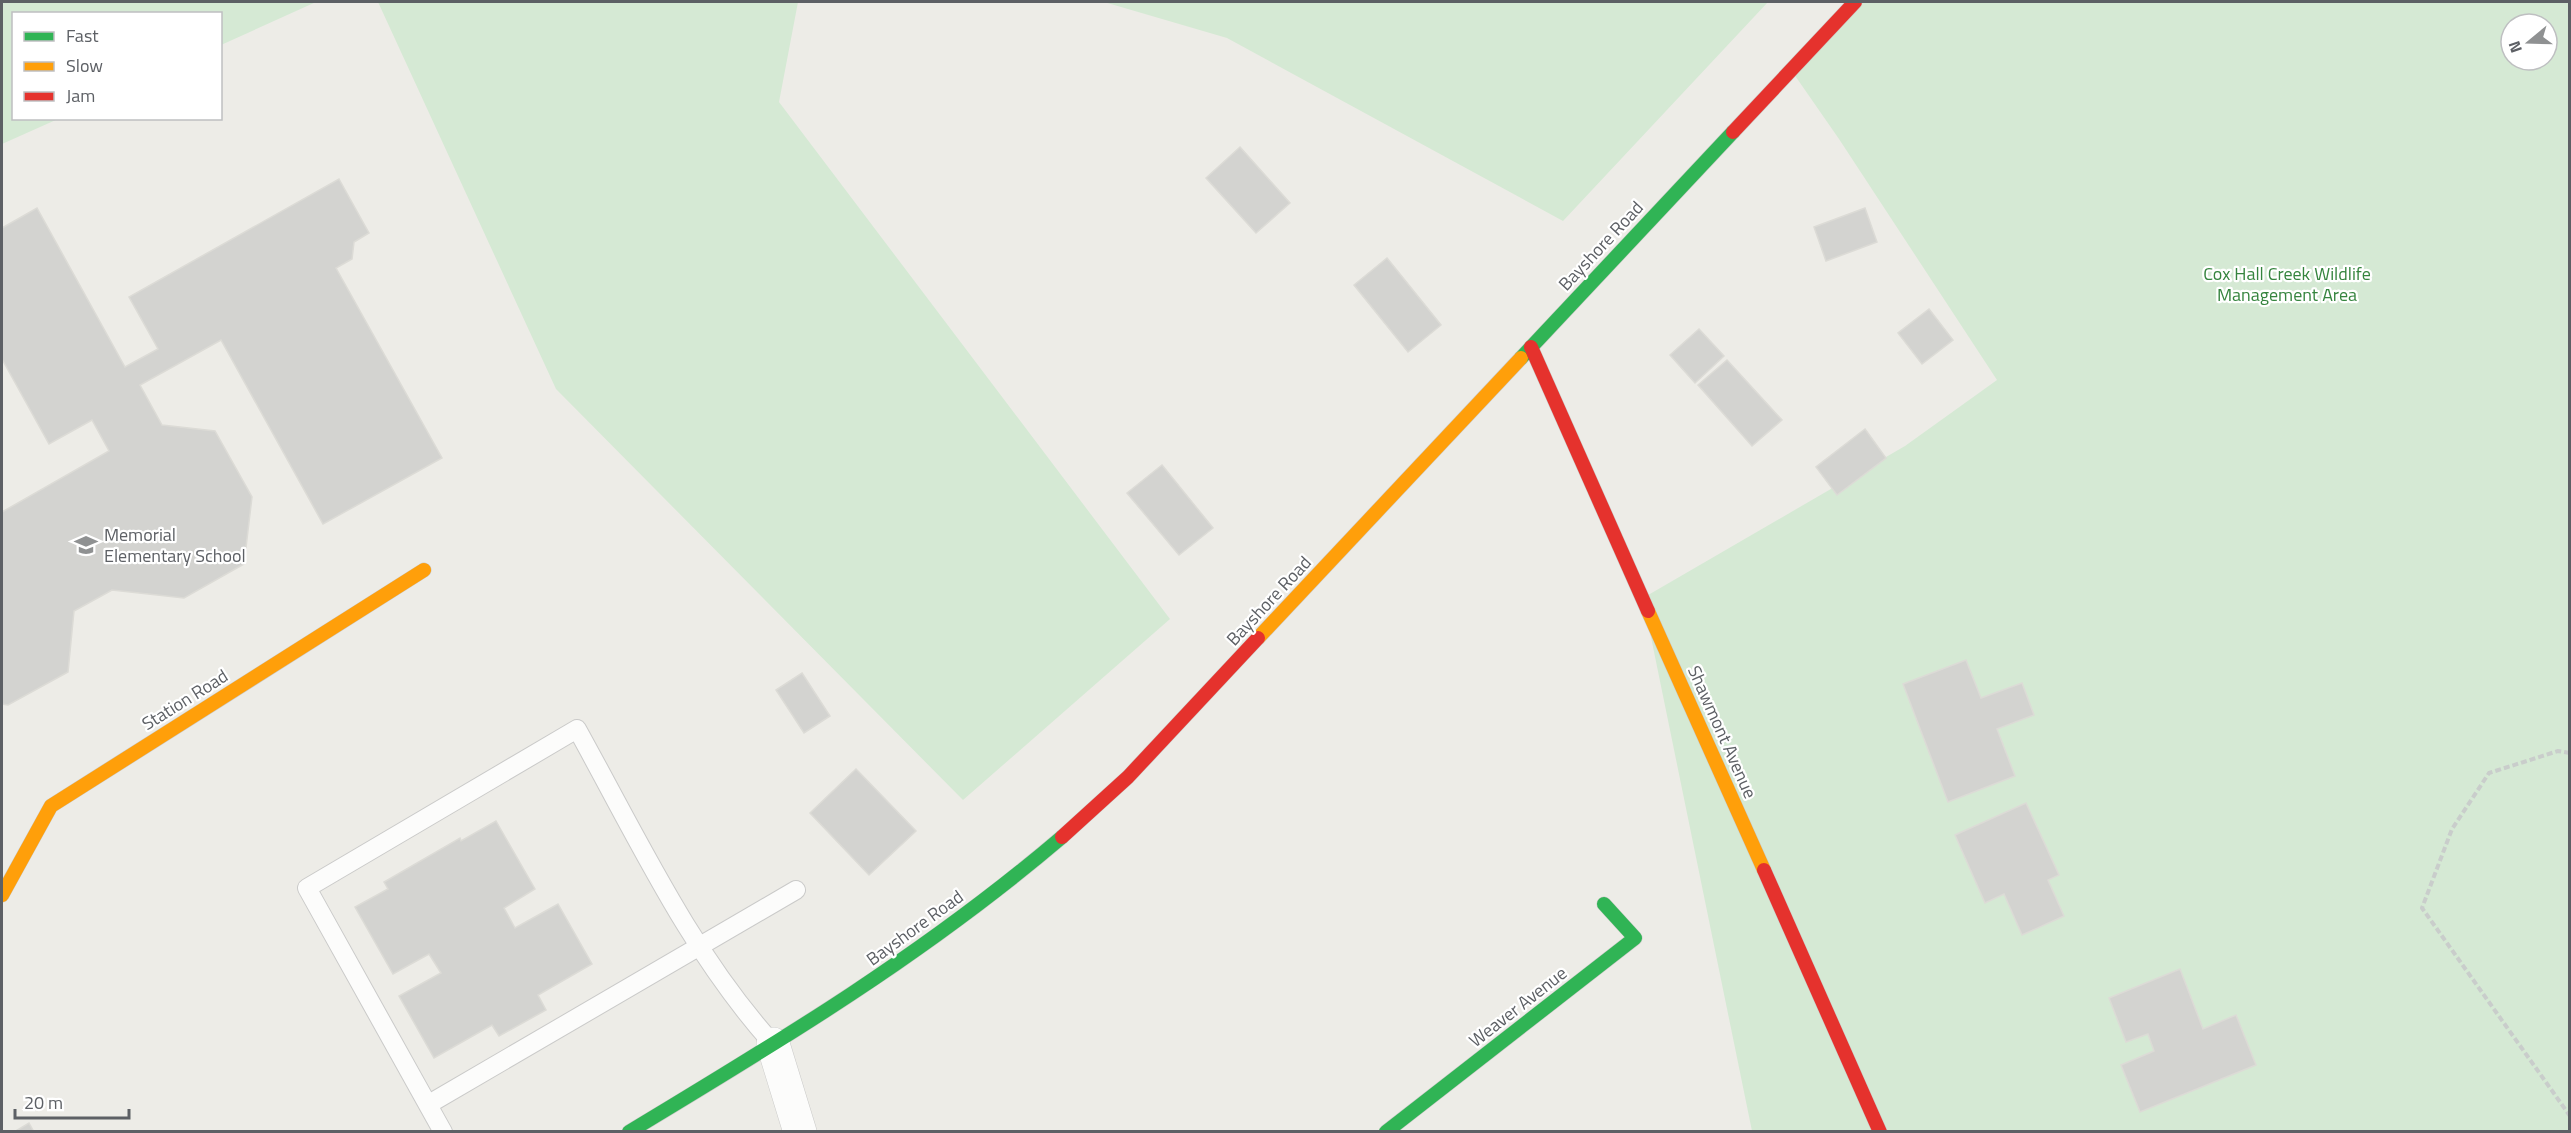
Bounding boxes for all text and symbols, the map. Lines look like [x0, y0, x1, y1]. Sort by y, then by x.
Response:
legend [12, 12, 222, 120]
north arrow [2499, 12, 2559, 72]
text: Fast [66, 22, 99, 49]
text: N [2502, 38, 2528, 56]
text: Slow [66, 52, 103, 79]
text: Jam [66, 82, 95, 109]
street label: Bayshore Road [1552, 195, 1649, 297]
park label: Cox Hall Creek Wildlife Management Area [2203, 260, 2371, 308]
place label: Memorial Elementary School [104, 521, 246, 569]
school or university icon: Memorial Elementary School [73, 532, 99, 558]
street label: Bayshore Road [1220, 550, 1317, 652]
street label: Shawmont Avenue [1681, 661, 1764, 803]
street label: Station Road [136, 662, 233, 737]
street label: Bayshore Road [861, 883, 969, 972]
street label: Weaver Avenue [1463, 960, 1572, 1053]
scale bar [15, 1082, 129, 1120]
text: 20 m [24, 1089, 63, 1116]

